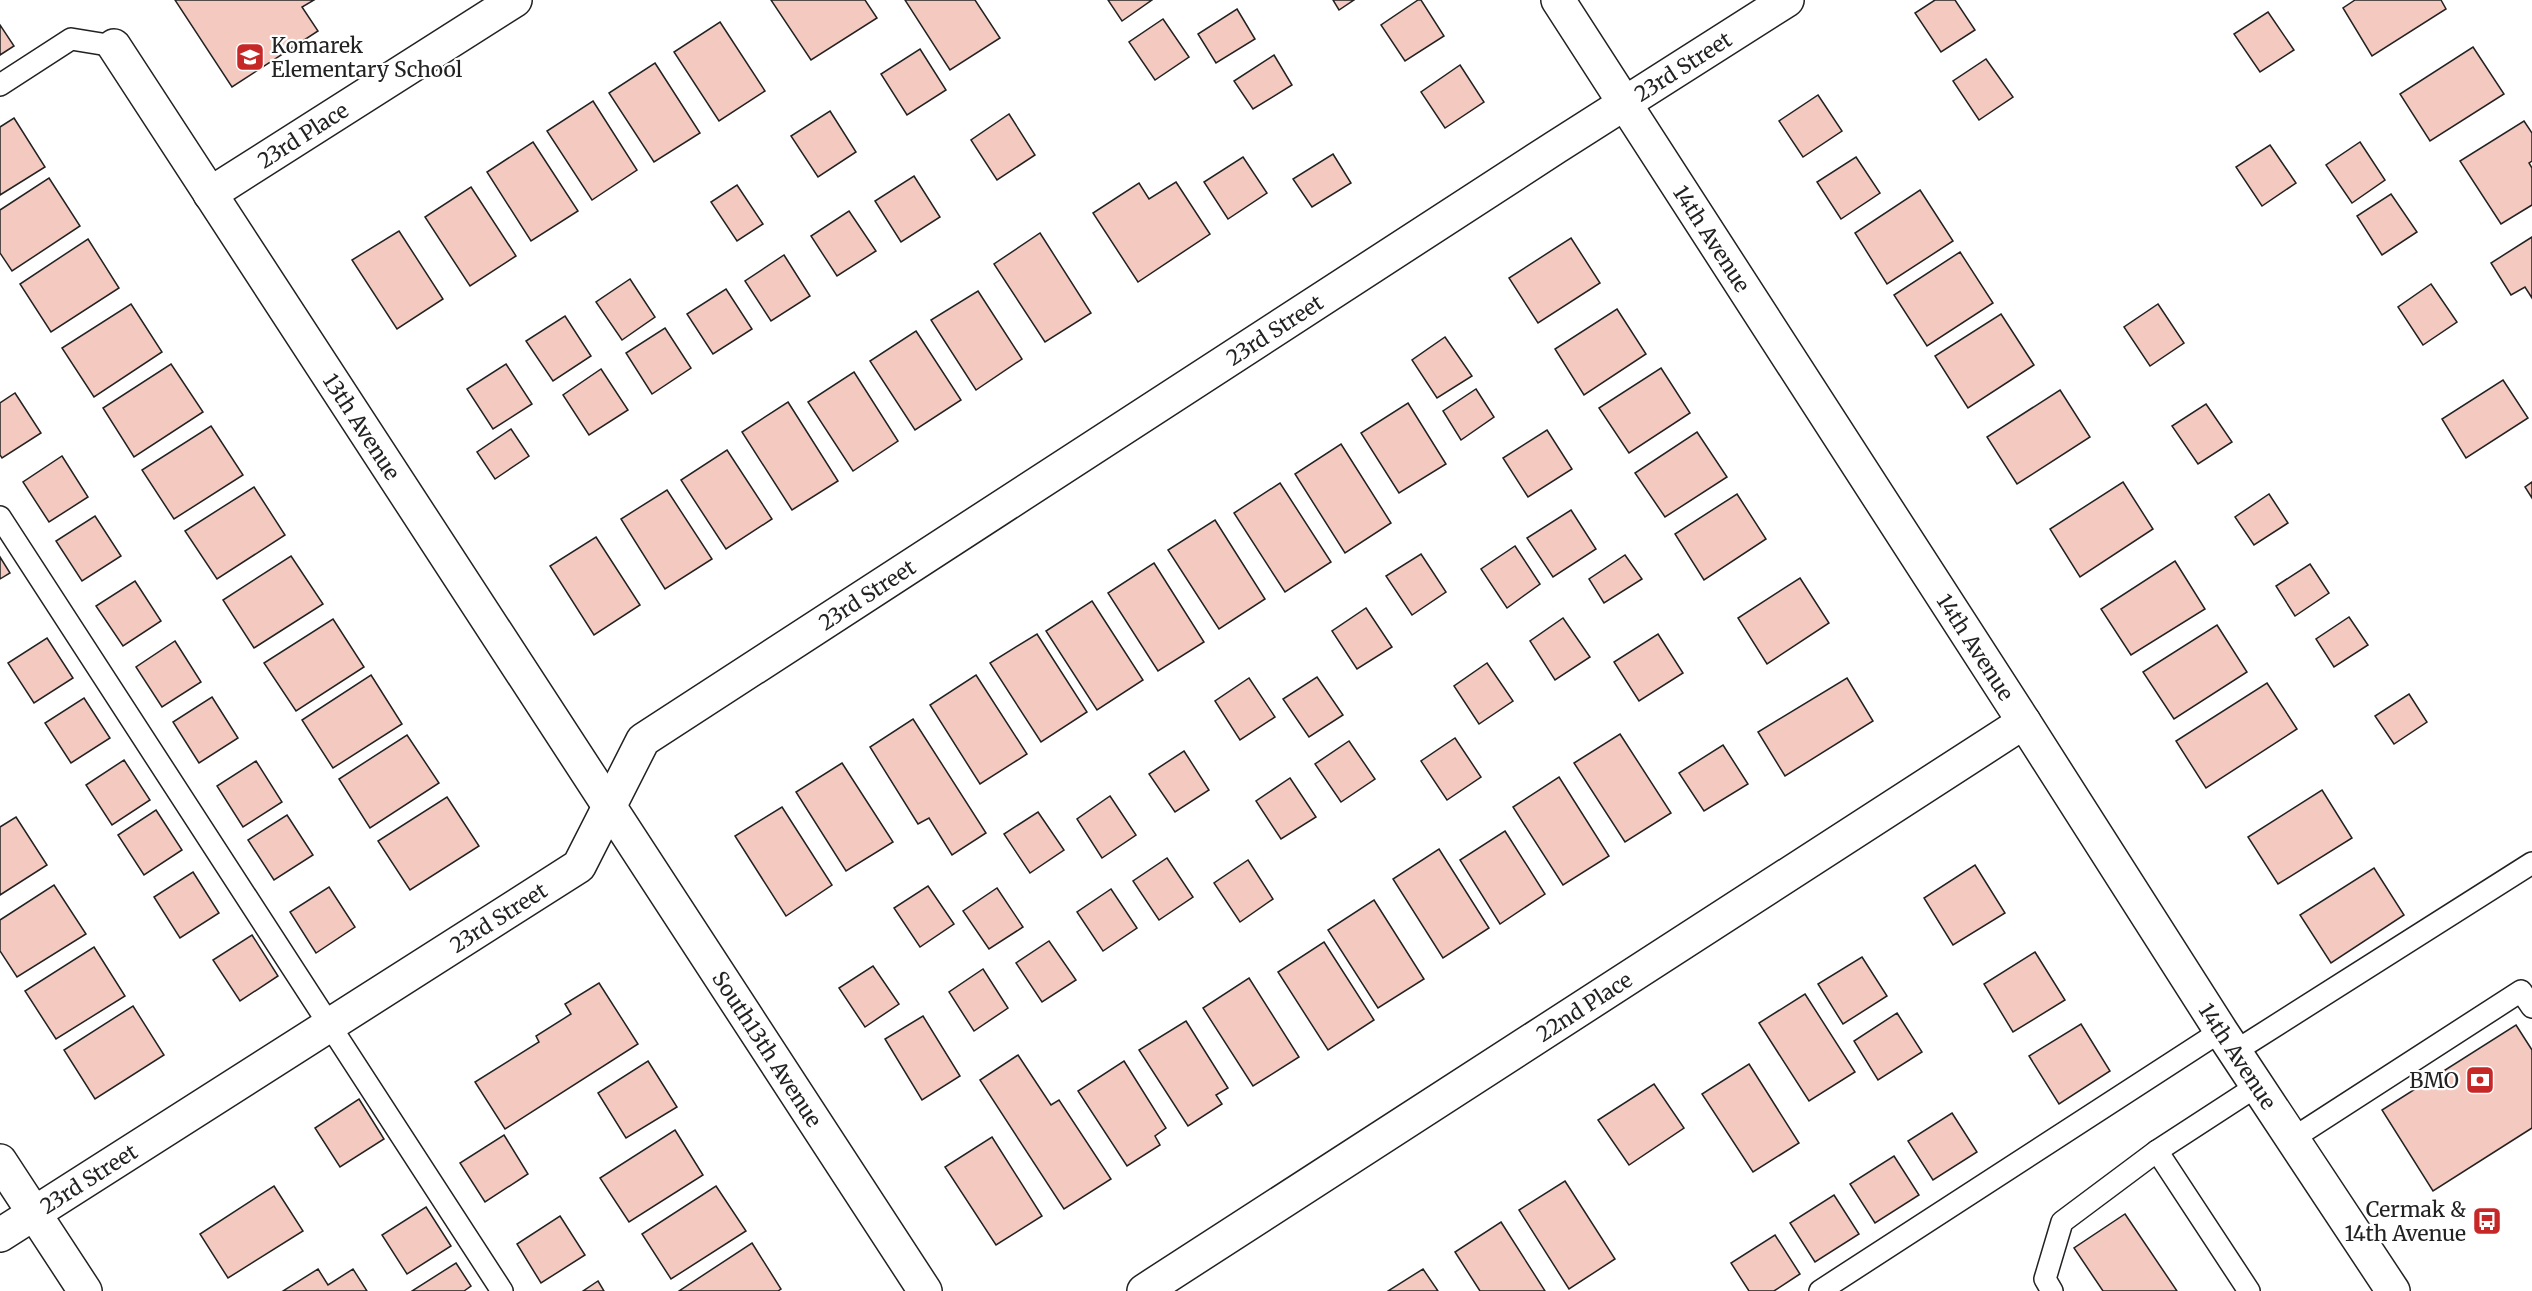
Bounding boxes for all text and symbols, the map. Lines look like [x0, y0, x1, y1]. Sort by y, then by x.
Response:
street label: 23rd Street [1629, 25, 1737, 107]
place label: Komarek Elementary School [271, 32, 463, 83]
school or university icon: Komarek Elementary School [234, 41, 266, 73]
street label: 23rd Place [252, 96, 353, 174]
street label: 14th Avenue [1668, 180, 1756, 297]
street label: 23rd Street [1221, 289, 1328, 371]
street label: 13th Avenue [317, 368, 406, 485]
street label: 23rd Street [814, 553, 920, 636]
street label: 14th Avenue [1931, 589, 2020, 705]
street label: 23rd Street [445, 876, 552, 958]
street label: South13th Avenue [707, 966, 828, 1132]
street label: 22nd Place [1531, 966, 1637, 1047]
street label: 14th Avenue [2193, 998, 2283, 1114]
bank icon: BMO [2464, 1064, 2496, 1096]
place label: BMO [2409, 1067, 2459, 1094]
street label: 23rd Street [35, 1138, 142, 1219]
place label: Cermak & 14th Avenue [2344, 1196, 2466, 1247]
bus stop icon: Cermak & 14th Avenue [2471, 1205, 2503, 1237]

